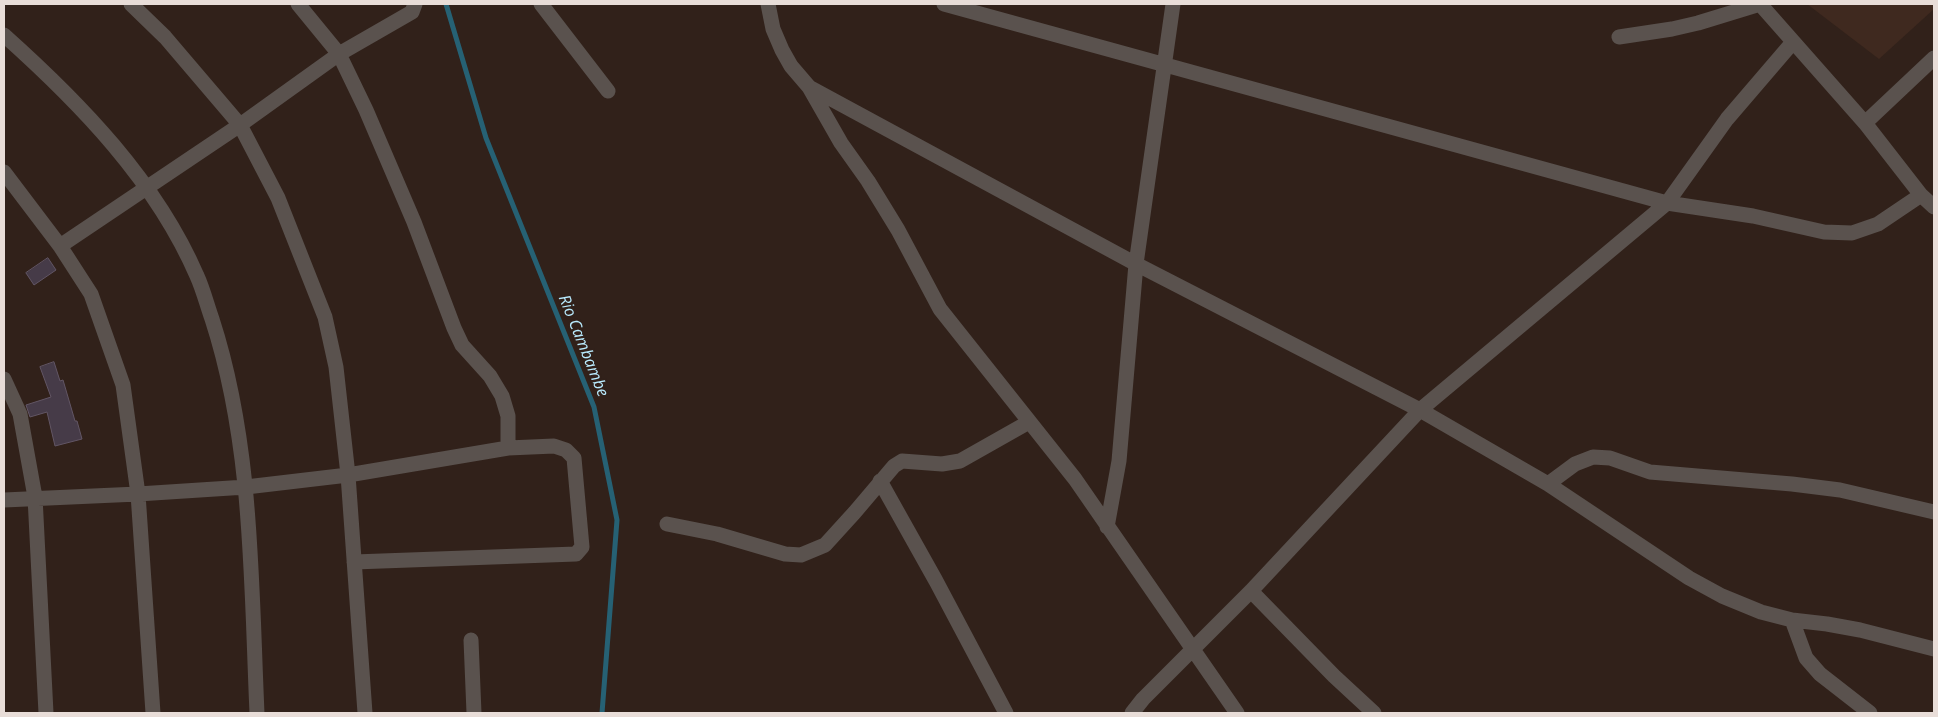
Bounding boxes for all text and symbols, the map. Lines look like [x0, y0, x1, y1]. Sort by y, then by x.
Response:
water label: Rio Cambambe [554, 292, 612, 400]

